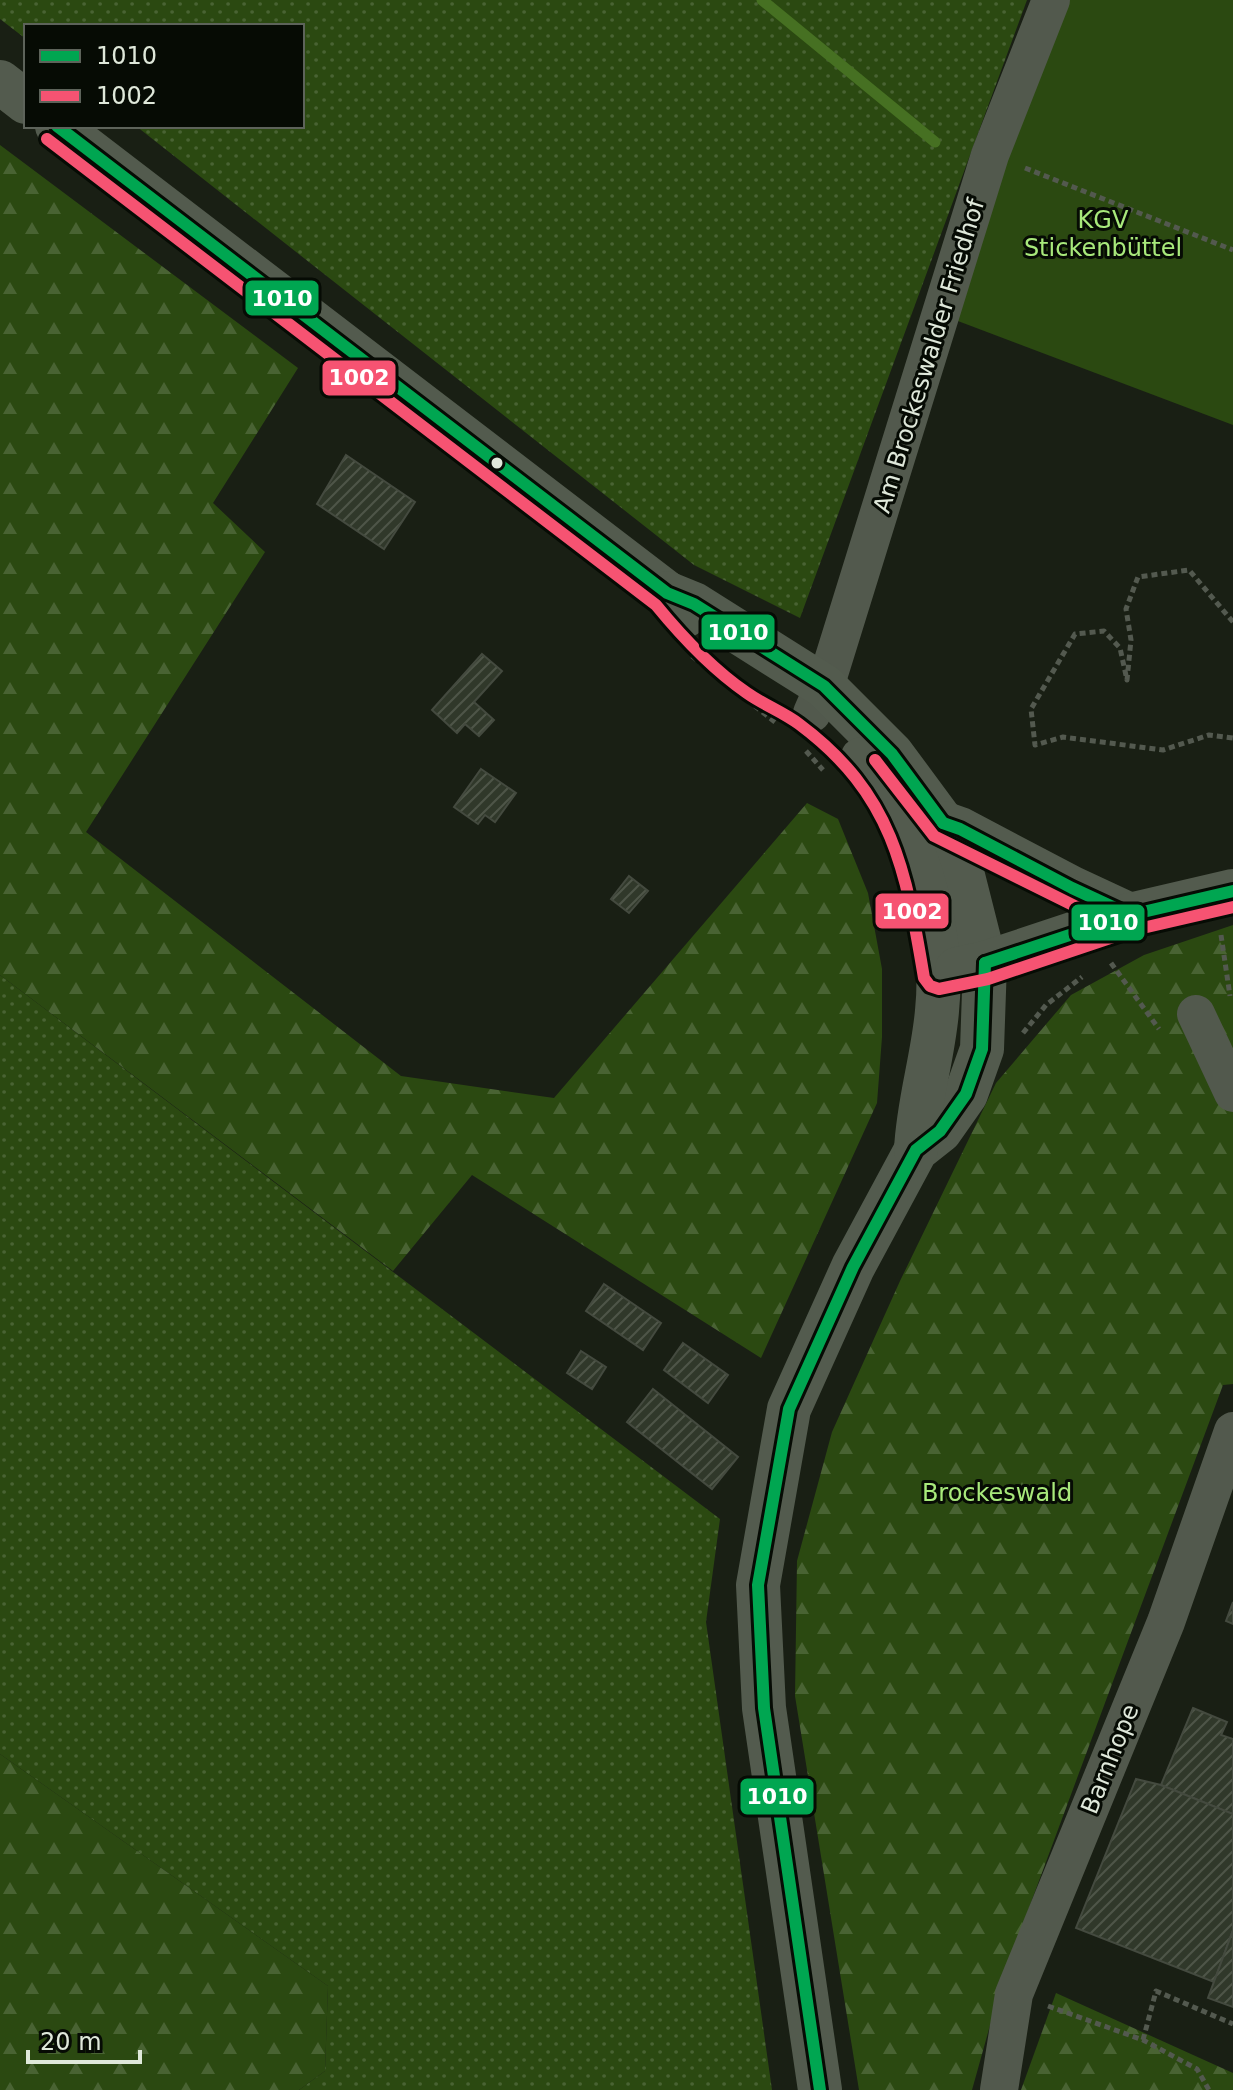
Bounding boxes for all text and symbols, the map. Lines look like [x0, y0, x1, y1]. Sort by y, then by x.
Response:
legend [24, 24, 304, 128]
text: 1010 [96, 42, 157, 70]
text: 1002 [96, 82, 157, 110]
street label: Am Brockeswalder Friedhof [868, 195, 990, 516]
park label: KGV Stickenbüttel [1024, 206, 1182, 262]
line badge: 1010 [244, 279, 320, 317]
text: 1010 [251, 286, 313, 311]
line badge: 1002 [321, 359, 397, 397]
text: 1002 [328, 365, 390, 390]
unlabelled marker [489, 455, 505, 471]
line badge: 1010 [700, 613, 776, 651]
text: 1010 [707, 620, 769, 645]
line badge: 1002 [874, 892, 950, 930]
text: 1002 [881, 899, 943, 924]
line badge: 1010 [1070, 903, 1146, 942]
text: 1010 [1077, 910, 1139, 935]
park label: Brockeswald [922, 1479, 1072, 1507]
street label: Barnhope [1075, 1700, 1145, 1818]
line badge: 1010 [739, 1777, 815, 1816]
text: 1010 [746, 1784, 808, 1809]
scale bar [28, 2014, 140, 2064]
text: 20 m [40, 2028, 102, 2056]

